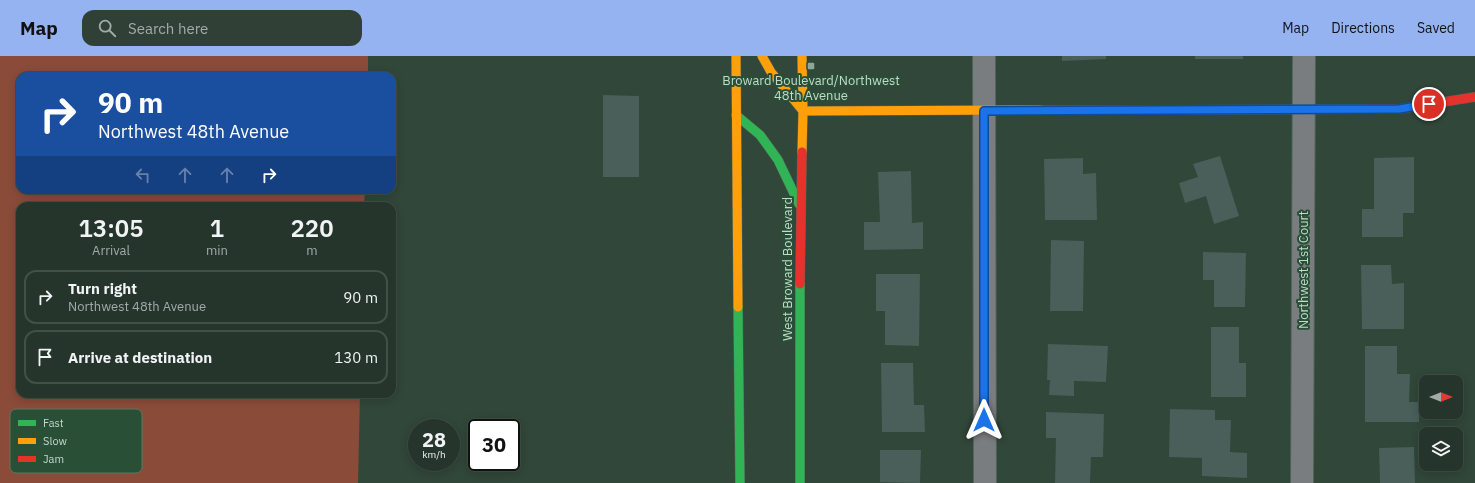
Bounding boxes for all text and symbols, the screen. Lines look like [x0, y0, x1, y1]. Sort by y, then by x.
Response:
search box [82, 10, 362, 46]
text: Map [20, 16, 58, 40]
icon: search [96, 17, 118, 39]
text: Search here [128, 19, 208, 38]
text: Map [1282, 19, 1309, 37]
text: Directions [1331, 19, 1395, 37]
text: Saved [1417, 19, 1455, 37]
marker: Broward Boulevard/Northwest 48th Avenue [806, 61, 816, 71]
place label: Broward Boulevard/Northwest 48th Avenue [722, 72, 900, 104]
text: 90 m [98, 84, 163, 121]
pin [1412, 87, 1446, 121]
icon: right [32, 88, 84, 140]
icon: arrive [1418, 93, 1440, 115]
text: Northwest 48th Avenue [98, 120, 289, 143]
icon: left [132, 164, 154, 186]
icon: ahead [174, 164, 196, 186]
icon: ahead [216, 164, 238, 186]
icon: right [258, 164, 280, 186]
street label: West Broward Boulevard [779, 197, 796, 341]
street label: Northwest 1st Court [1295, 211, 1312, 329]
text: 13:05 [78, 212, 144, 244]
text: 1 [210, 212, 224, 244]
text: 220 [290, 212, 334, 244]
text: Arrival [92, 242, 130, 259]
text: min [206, 242, 228, 259]
text: m [306, 242, 318, 259]
text: Turn right [68, 279, 137, 298]
icon: right [34, 286, 56, 308]
text: 90 m [343, 288, 378, 307]
text: Northwest 48th Avenue [68, 298, 206, 315]
icon: arrive [34, 346, 56, 368]
text: Arrive at destination [68, 348, 212, 367]
text: 130 m [334, 348, 378, 367]
north arrow [1419, 375, 1463, 419]
map controls [1419, 375, 1463, 471]
position arrow [963, 399, 1005, 441]
legend [10, 409, 142, 473]
text: Fast [43, 416, 64, 430]
speed limit sign: 30 [468, 419, 520, 471]
text: 28 [422, 426, 446, 453]
button: layers [1419, 427, 1463, 471]
text: Slow [43, 434, 67, 448]
text: km/h [422, 448, 446, 461]
text: Jam [43, 452, 64, 466]

